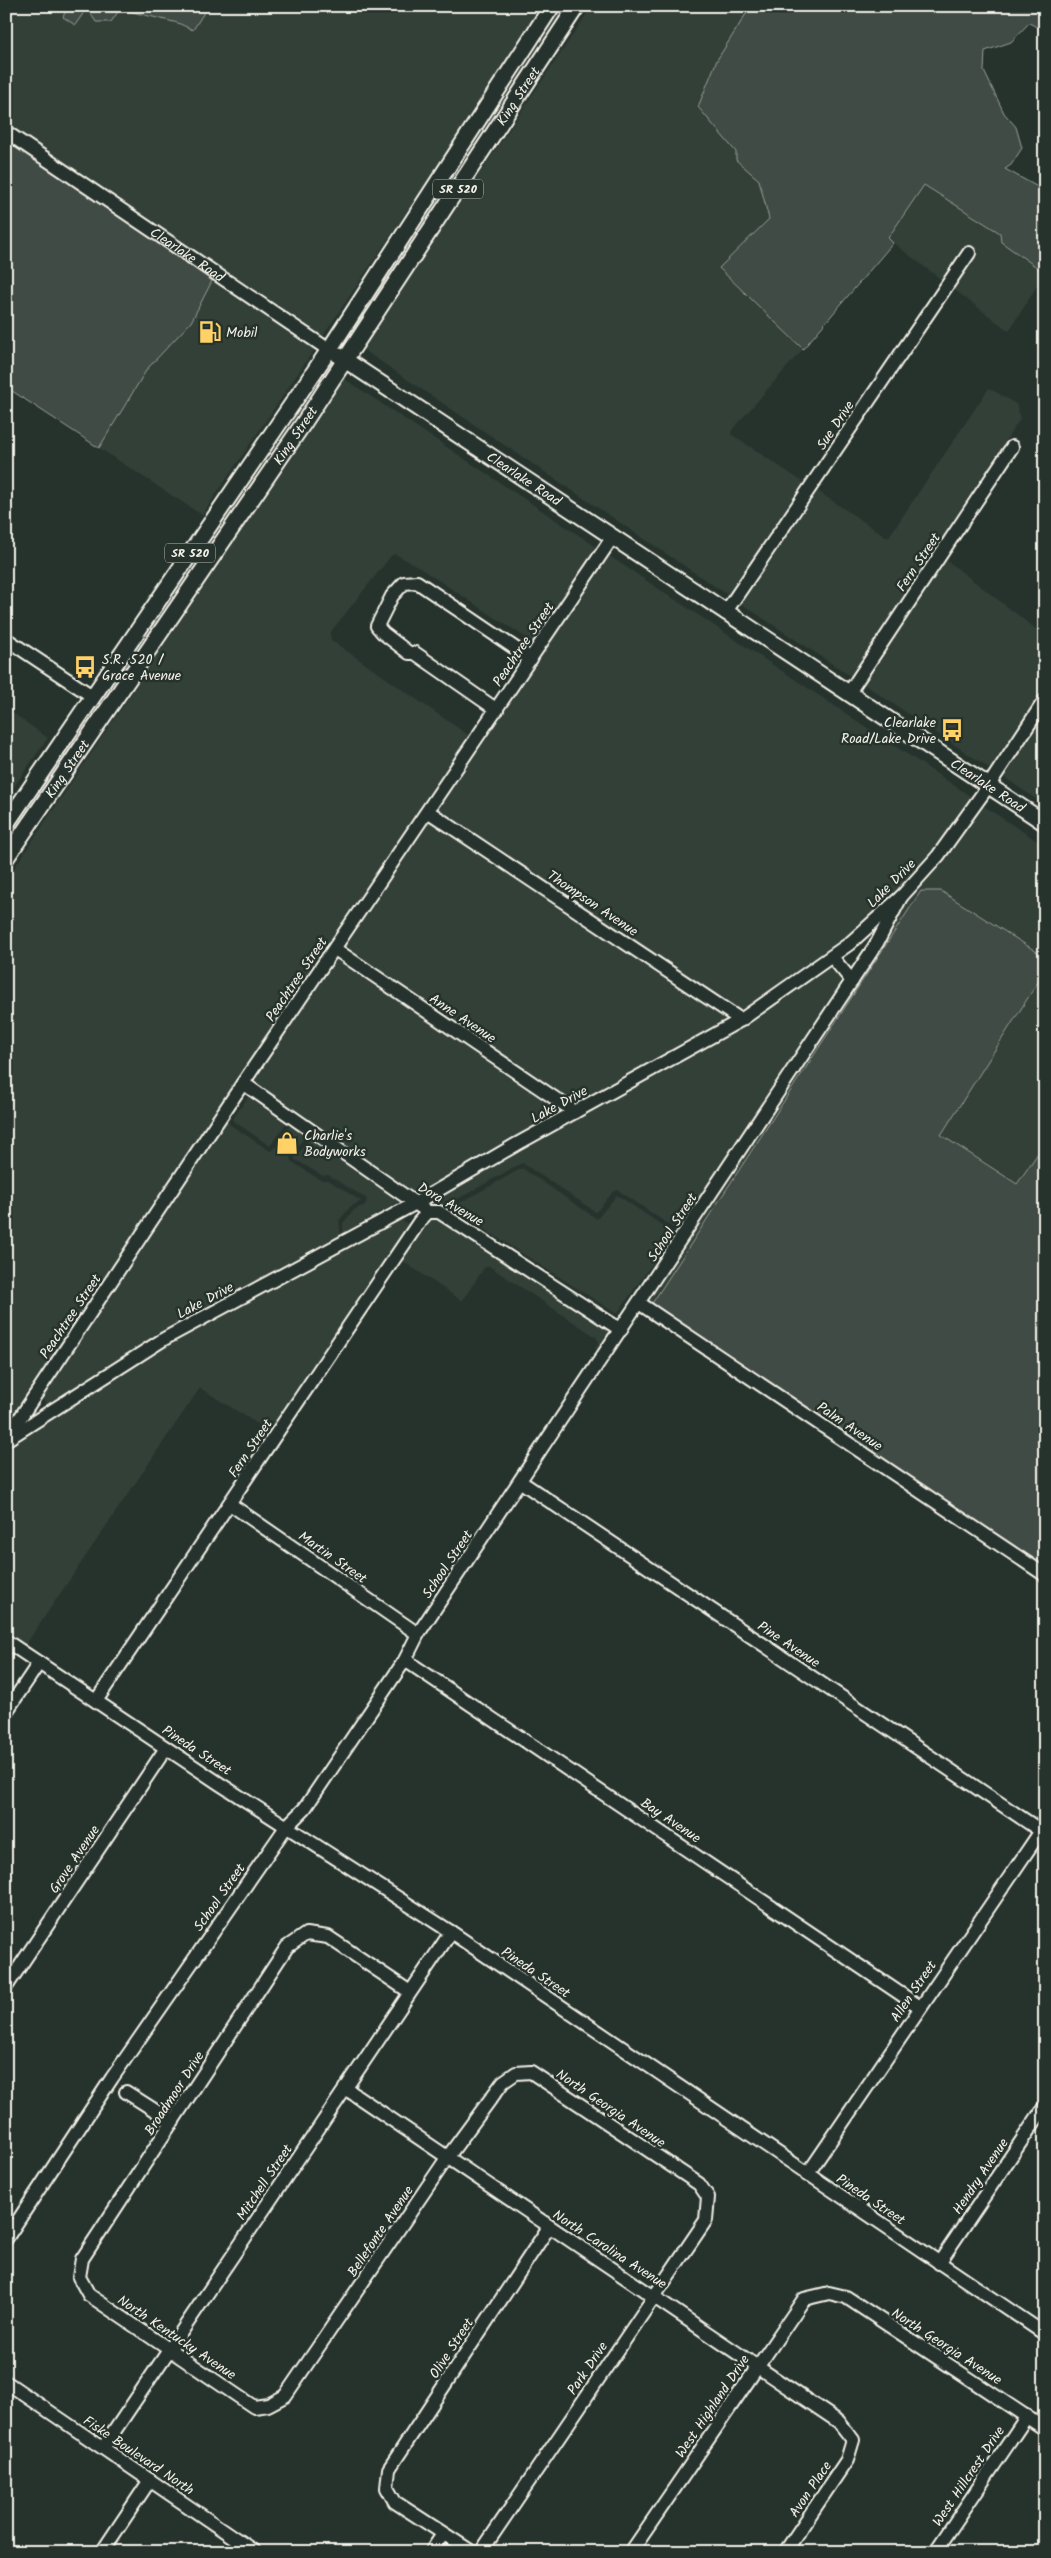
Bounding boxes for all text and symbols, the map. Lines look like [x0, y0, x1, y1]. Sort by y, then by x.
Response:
street label: King Street [491, 62, 547, 131]
road number: SR 520 [433, 180, 483, 198]
street label: Clearlake Road [145, 222, 230, 289]
fuel station icon: Mobil [197, 319, 223, 345]
place label: Mobil [226, 322, 258, 344]
street label: Sue Drive [811, 396, 861, 455]
street label: King Street [268, 402, 324, 470]
street label: Clearlake Road [482, 446, 566, 513]
street label: Fern Street [891, 528, 947, 596]
road number: SR 520 [165, 544, 215, 562]
street label: Peachtree Street [487, 597, 561, 691]
place label: S.R. 520 / Grace Avenue [102, 649, 182, 687]
bus stop icon: S.R. 520 / Grace Avenue [72, 654, 98, 680]
place label: Clearlake Road/Lake Drive [841, 712, 937, 750]
bus stop icon: Clearlake Road/Lake Drive [939, 717, 965, 743]
street label: King Street [40, 735, 96, 803]
street label: Clearlake Road [945, 753, 1030, 820]
street label: Lake Drive [862, 854, 922, 913]
street label: Thompson Avenue [542, 865, 643, 943]
street label: Peachtree Street [260, 932, 334, 1026]
street label: Anne Avenue [425, 988, 501, 1050]
street label: Lake Drive [527, 1080, 592, 1130]
place label: Charlie's Bodyworks [304, 1125, 366, 1163]
shop icon: Charlie's Bodyworks [274, 1130, 300, 1156]
street label: Dora Avenue [413, 1177, 488, 1233]
street label: School Street [642, 1188, 704, 1266]
street label: Peachtree Street [34, 1269, 108, 1363]
street label: Lake Drive [173, 1276, 239, 1325]
street label: Palm Avenue [812, 1397, 887, 1457]
street label: Fern Street [223, 1414, 279, 1482]
street label: School Street [417, 1525, 479, 1603]
street label: Martin Street [294, 1526, 372, 1590]
street label: Pine Avenue [753, 1616, 825, 1674]
street label: Pineda Street [157, 1720, 236, 1782]
street label: Bay Avenue [636, 1792, 706, 1850]
street label: Grove Avenue [44, 1820, 106, 1898]
street label: School Street [188, 1859, 252, 1936]
street label: Pineda Street [496, 1942, 575, 2004]
street label: Allen Street [885, 1956, 943, 2027]
street label: Broadmoor Drive [139, 2046, 211, 2140]
street label: North Georgia Avenue [551, 2064, 670, 2154]
street label: Hendry Avenue [947, 2133, 1015, 2219]
street label: Mitchell Street [231, 2140, 299, 2225]
street label: Pineda Street [831, 2169, 910, 2231]
street label: Bellefonte Avenue [342, 2181, 420, 2282]
street label: North Carolina Avenue [548, 2205, 672, 2296]
street label: North Kentucky Avenue [113, 2290, 241, 2386]
street label: North Georgia Avenue [887, 2303, 1007, 2391]
street label: Olive Street [424, 2313, 480, 2383]
street label: Park Drive [562, 2337, 614, 2400]
street label: West Highland Drive [670, 2350, 756, 2463]
street label: Fiske Boulevard North [78, 2410, 198, 2501]
street label: West Hillcrest Drive [927, 2421, 1011, 2531]
street label: Avon Place [784, 2456, 838, 2522]

